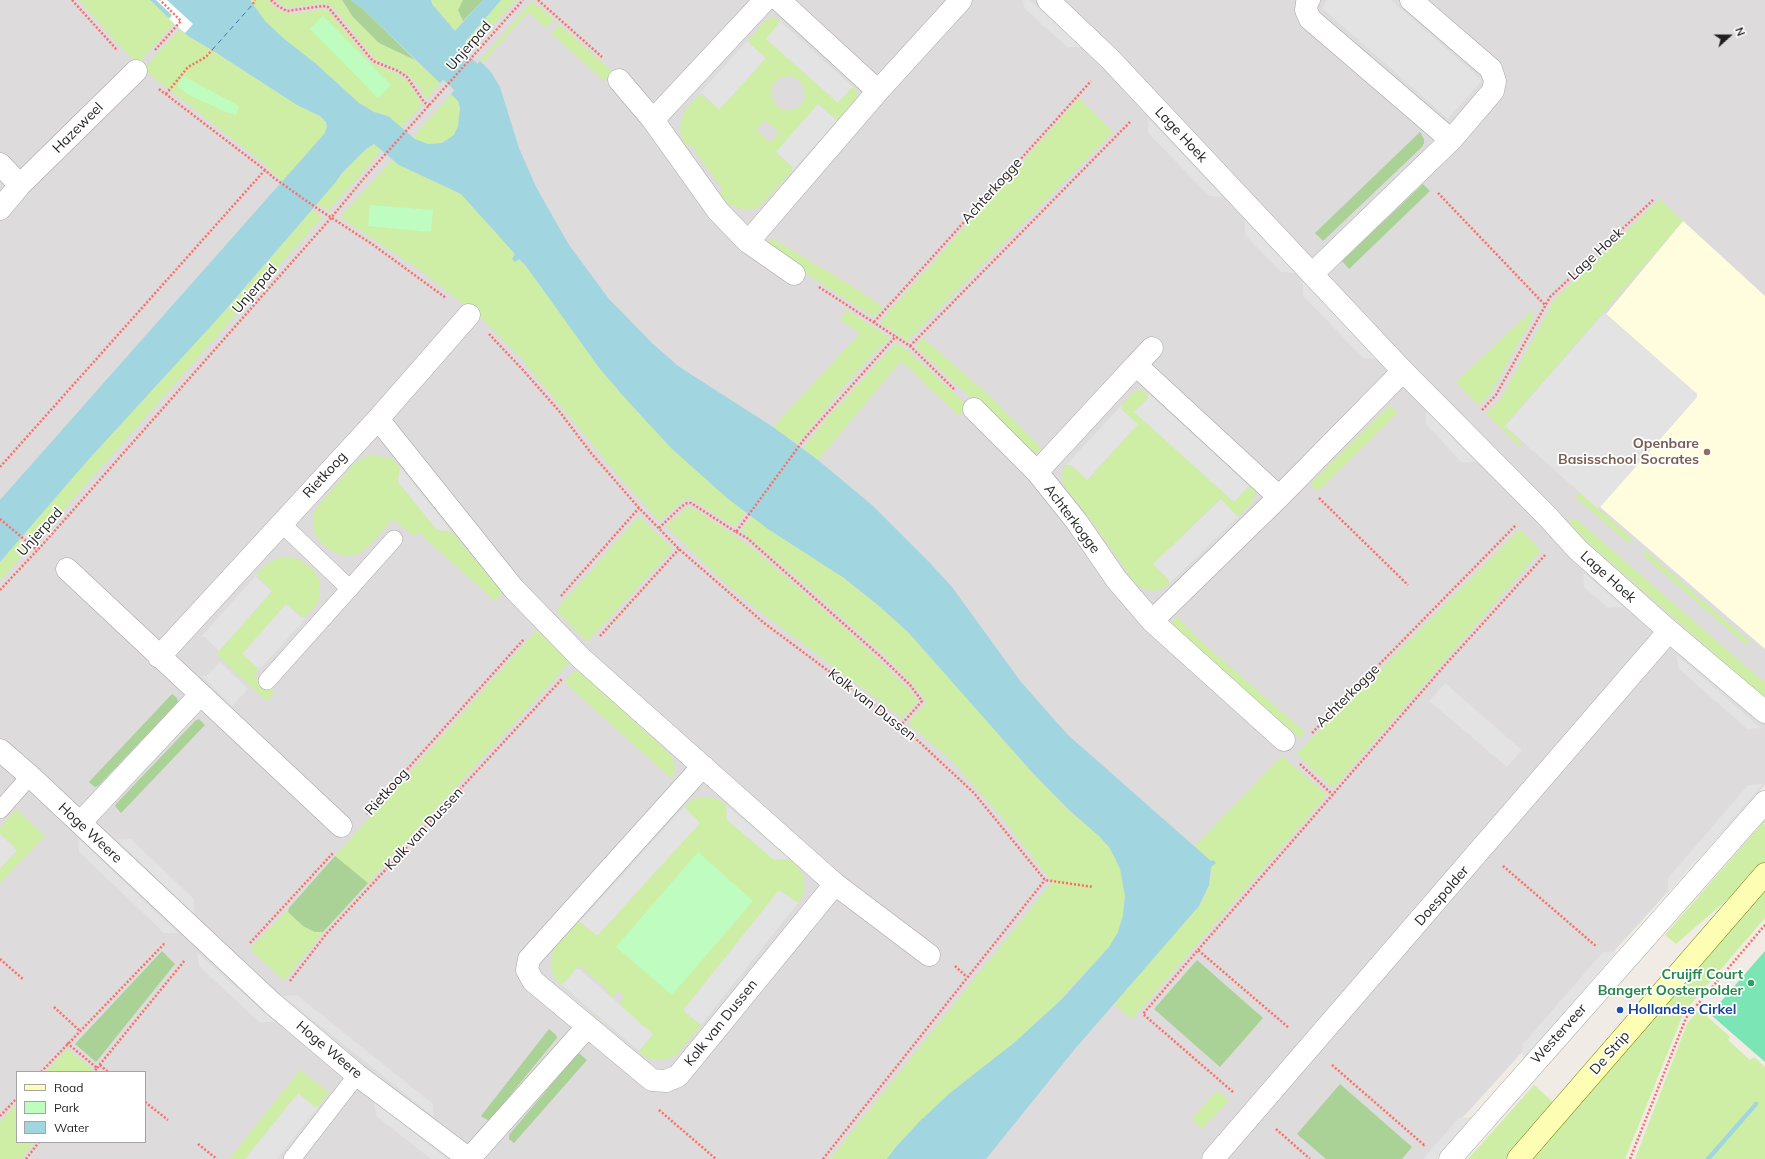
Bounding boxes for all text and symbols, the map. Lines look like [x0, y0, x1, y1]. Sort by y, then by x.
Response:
north arrow [1709, 16, 1749, 56]
street label: Unjerpad [443, 18, 495, 74]
text: N [1732, 25, 1748, 38]
street label: Hazeweel [49, 99, 107, 157]
street label: Lage Hoek [1151, 104, 1211, 166]
street label: Achterkogge [958, 155, 1026, 227]
street label: Lage Hoek [1565, 224, 1627, 284]
street label: Unjerpad [229, 261, 281, 317]
place label: Openbare Basisschool Socrates [1558, 436, 1699, 468]
marker: Openbare Basisschool Socrates [1702, 447, 1712, 457]
street label: Rietkoog [299, 448, 351, 502]
street label: Achterkogge [1040, 481, 1104, 557]
street label: Unjerpad [14, 504, 66, 560]
street label: Lage Hoek [1577, 548, 1639, 606]
street label: Achterkogge [1313, 661, 1383, 731]
street label: Kolk van Dussen [825, 666, 919, 744]
street label: Rietkoog [362, 765, 412, 819]
street label: Kolk van Dussen [381, 784, 467, 874]
street label: Hoge Weere [55, 799, 125, 867]
street label: Doespolder [1411, 863, 1473, 929]
place label: Cruijff Court Bangert Oosterpolder [1598, 967, 1743, 1000]
street label: Kolk van Dussen [681, 976, 761, 1070]
marker: Cruijff Court Bangert Oosterpolder [1746, 978, 1756, 988]
street label: Westerveer [1528, 1001, 1590, 1067]
place label: Hollandse Cirkel [1628, 1002, 1736, 1018]
marker: Hollandse Cirkel [1615, 1005, 1625, 1015]
street label: Hoge Weere [293, 1018, 365, 1082]
street label: De Strip [1587, 1028, 1633, 1078]
legend [16, 1071, 146, 1143]
text: Road [54, 1080, 83, 1095]
text: Park [54, 1100, 79, 1115]
text: Water [54, 1120, 89, 1135]

